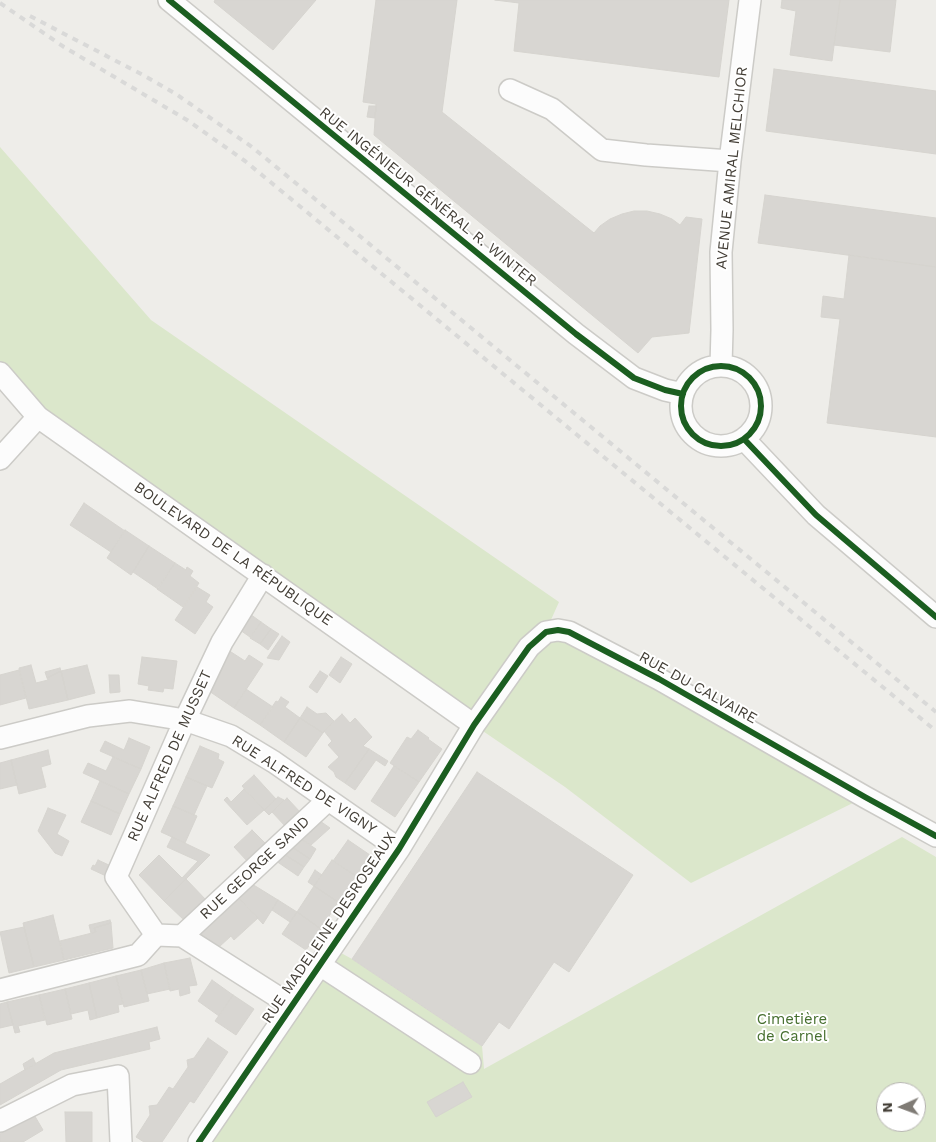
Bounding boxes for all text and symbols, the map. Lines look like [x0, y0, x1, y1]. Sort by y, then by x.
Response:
street label: AVENUE AMIRAL MELCHIOR [712, 66, 752, 270]
street label: RUE INGÉNIEUR GÉNÉRAL R. WINTER [316, 104, 540, 290]
street label: BOULEVARD DE LA RÉPUBLIQUE [130, 478, 336, 630]
street label: RUE DU CALVAIRE [636, 648, 760, 728]
street label: RUE ALFRED DE MUSSET [124, 668, 216, 844]
street label: RUE ALFRED DE VIGNY [228, 731, 380, 839]
street label: RUE GEORGE SAND [196, 813, 314, 923]
street label: RUE MADELEINE DESROSEAUX [258, 829, 400, 1027]
park label: Cimetière de Carnel [757, 1011, 827, 1046]
north arrow [876, 1082, 926, 1132]
text: N [879, 1102, 895, 1113]

